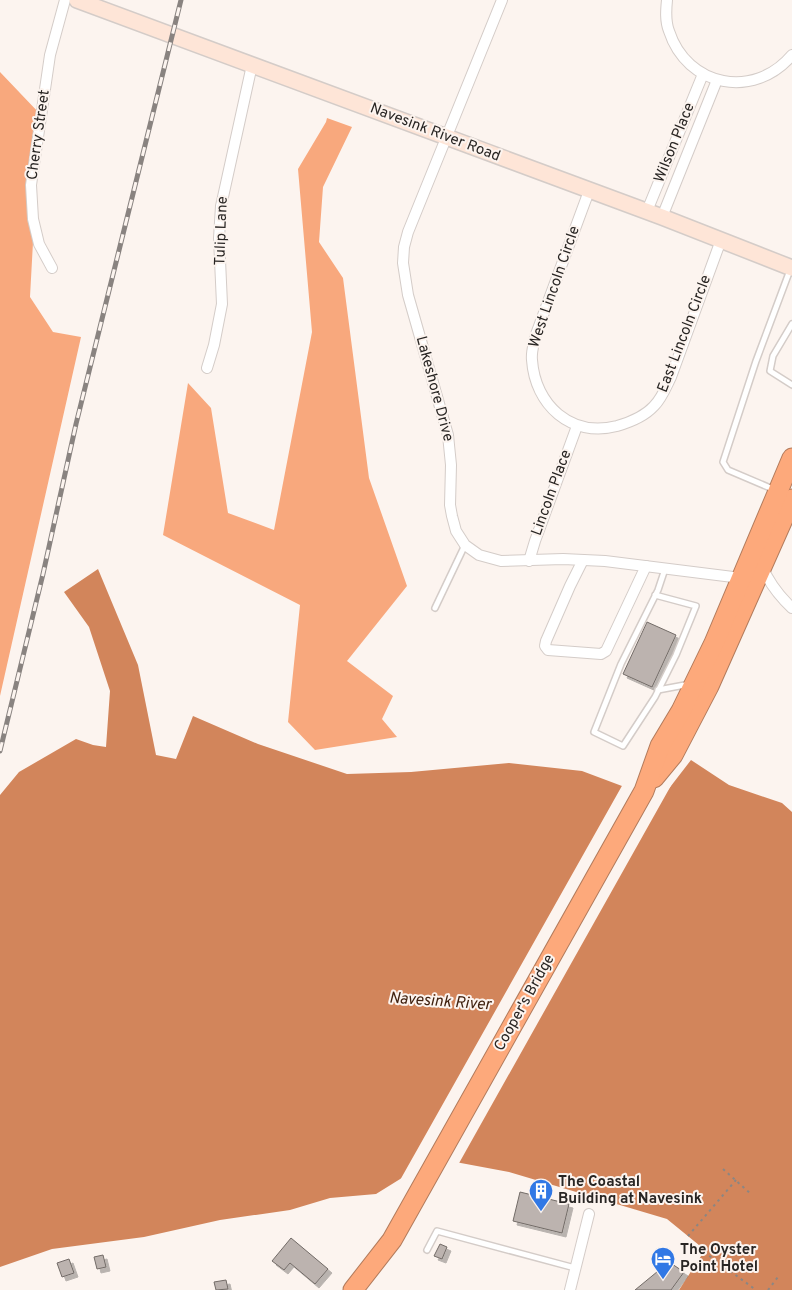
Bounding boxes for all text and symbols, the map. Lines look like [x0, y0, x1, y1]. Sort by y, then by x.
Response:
street label: Cherry Street [23, 89, 55, 181]
street label: Navesink River Road [367, 99, 503, 167]
street label: Wilson Place [650, 100, 700, 186]
street label: Tulip Lane [211, 196, 233, 266]
street label: West Lincoln Circle [525, 224, 585, 350]
street label: East Lincoln Circle [654, 273, 716, 395]
street label: Lakeshore Drive [411, 334, 457, 444]
street label: Lincoln Place [528, 447, 576, 539]
street label: Cooper's Bridge [491, 951, 559, 1055]
water label: Navesink River [388, 988, 493, 1016]
place label: The Coastal Building at Navesink [558, 1173, 702, 1209]
building icon: The Coastal Building at Navesink [528, 1178, 554, 1212]
place label: The Oyster Point Hotel [680, 1241, 758, 1277]
hotel icon: The Oyster Point Hotel [650, 1246, 676, 1280]

